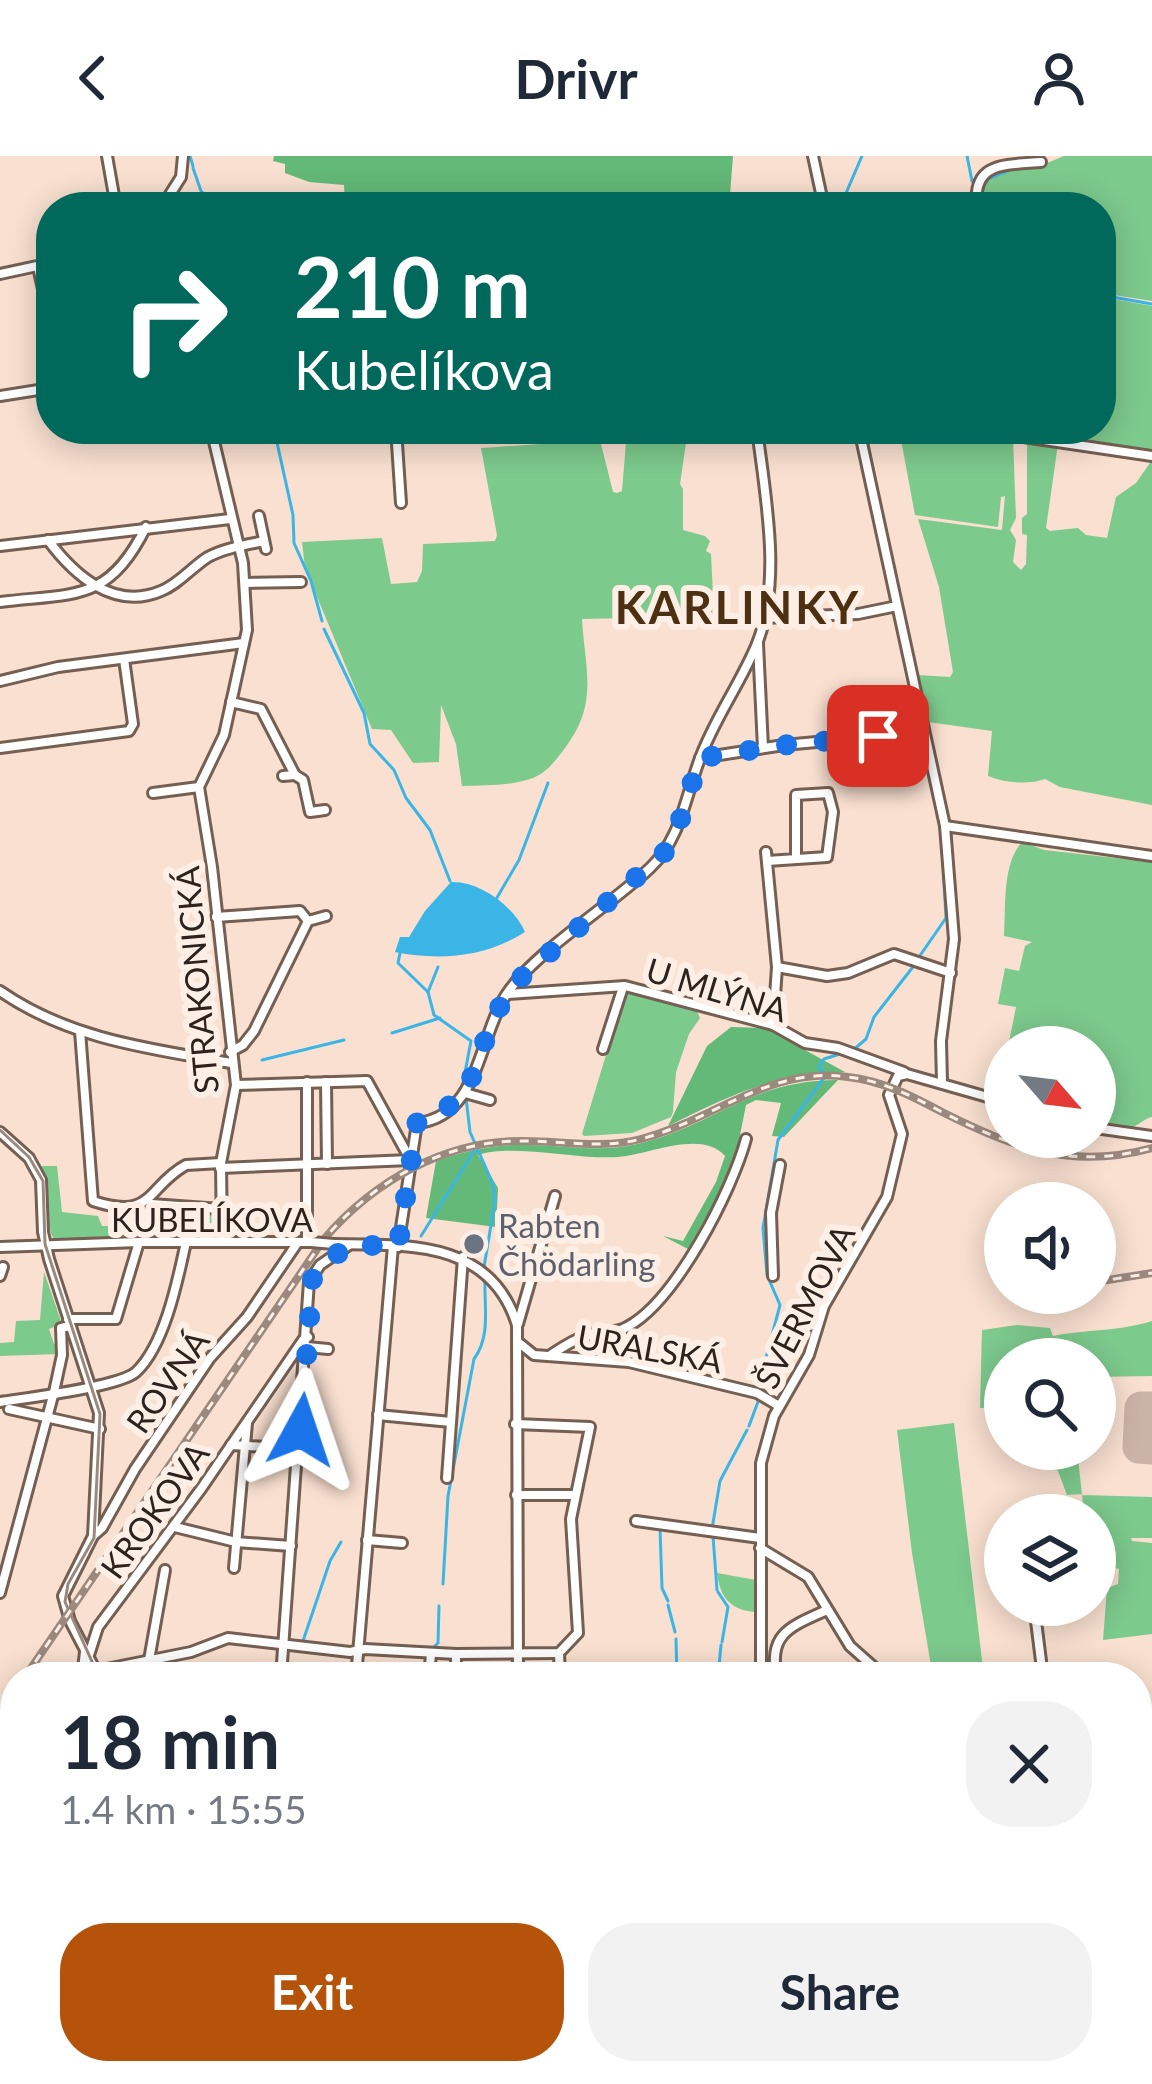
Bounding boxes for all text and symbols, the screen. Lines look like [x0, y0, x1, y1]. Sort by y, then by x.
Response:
icon: back [60, 45, 126, 111]
icon: person [1026, 45, 1092, 111]
text: Drivr [514, 46, 638, 111]
text: 210 m [294, 235, 531, 336]
icon: right [96, 240, 252, 396]
text: Kubelíkova [294, 337, 554, 402]
district label: KARLINKY [615, 580, 861, 634]
pin [827, 685, 929, 787]
icon: arrive [845, 703, 911, 769]
street label: STRAKONICKÁ [166, 864, 226, 1095]
street label: U MLÝNA [642, 949, 793, 1030]
north arrow [984, 1026, 1116, 1158]
map controls [984, 1026, 1116, 1626]
button: sound [984, 1182, 1116, 1314]
street label: KUBELÍKOVA [111, 1199, 314, 1239]
place label: Rabten Čhödarling [498, 1205, 655, 1283]
street label: ŠVERMOVA [746, 1217, 863, 1395]
marker: Rabten Čhödarling [461, 1231, 487, 1257]
street label: URALSKÁ [574, 1316, 726, 1381]
street label: ROVNÁ [117, 1321, 217, 1440]
button: search [984, 1338, 1116, 1470]
position arrow [238, 1367, 364, 1493]
street label: KROKOVA [91, 1434, 217, 1586]
button: layers [984, 1494, 1116, 1626]
text: 18 min [60, 1698, 280, 1784]
button: close [966, 1701, 1092, 1827]
text: 1.4 km · 15:55 [60, 1786, 307, 1832]
button: Exit [60, 1923, 564, 2061]
button: Share [588, 1923, 1092, 2061]

